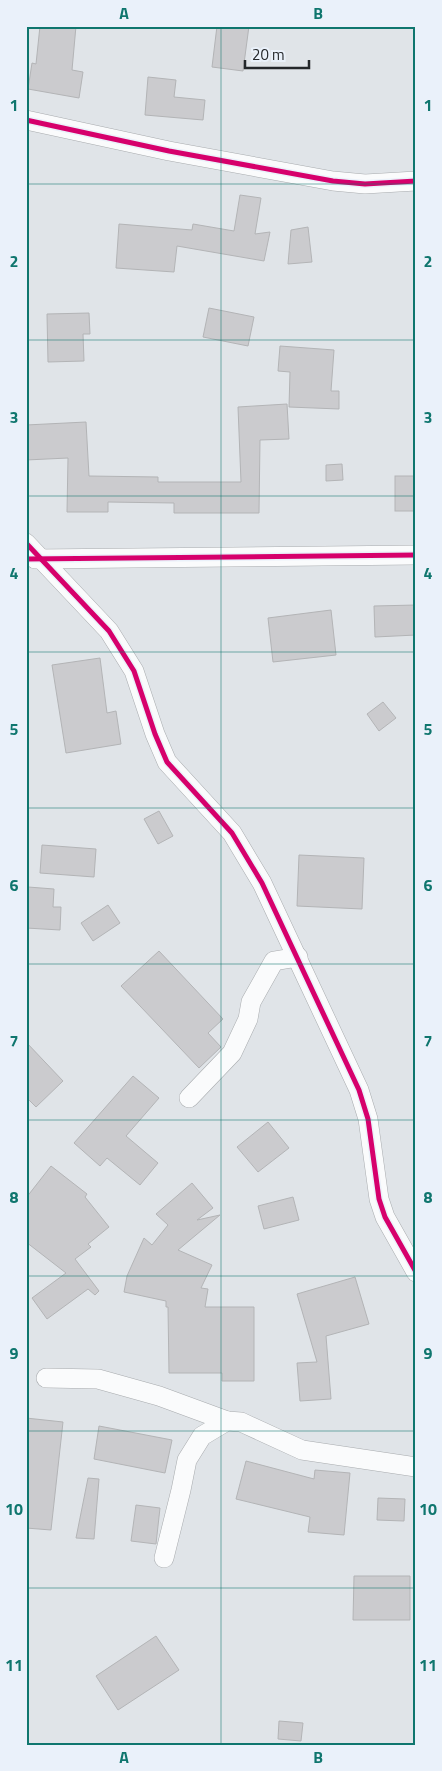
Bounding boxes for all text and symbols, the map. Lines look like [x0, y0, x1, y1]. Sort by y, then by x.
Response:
text: A [119, 1, 129, 25]
text: B [313, 1, 323, 25]
scale bar [245, 38, 308, 70]
text: 20 m [252, 43, 285, 66]
text: 1 [10, 93, 18, 117]
text: 1 [424, 93, 432, 117]
text: 2 [10, 249, 18, 273]
text: 2 [424, 249, 432, 273]
text: 3 [10, 405, 18, 429]
text: 3 [424, 405, 432, 429]
text: 4 [10, 561, 19, 585]
text: 4 [424, 561, 433, 585]
text: 5 [10, 717, 19, 741]
text: 5 [424, 717, 433, 741]
text: 6 [10, 873, 19, 897]
text: 6 [424, 873, 433, 897]
text: 7 [10, 1029, 18, 1053]
text: 7 [424, 1029, 432, 1053]
text: 8 [10, 1185, 19, 1209]
text: 8 [424, 1185, 433, 1209]
text: 9 [10, 1341, 19, 1365]
text: 9 [424, 1341, 433, 1365]
text: 10 [5, 1497, 23, 1521]
text: 10 [419, 1497, 437, 1521]
text: 11 [5, 1653, 23, 1677]
text: 11 [419, 1653, 437, 1677]
text: A [119, 1745, 129, 1769]
text: B [313, 1745, 323, 1769]

